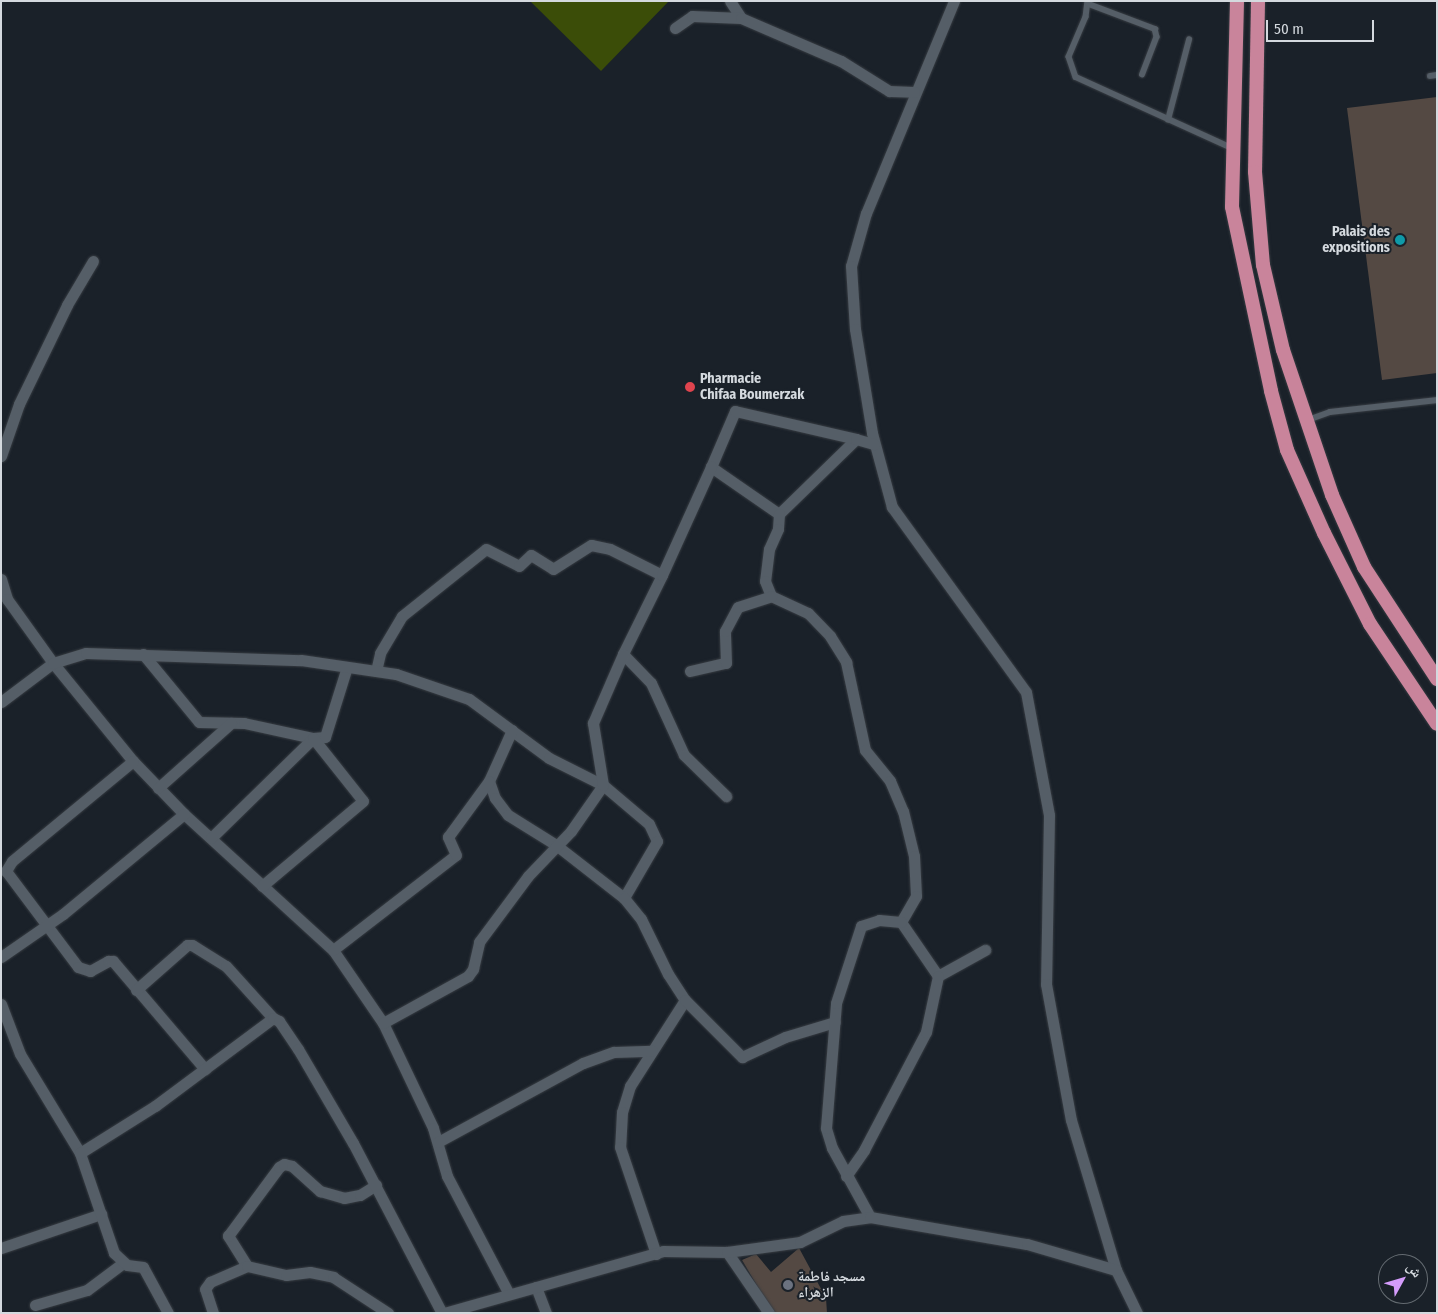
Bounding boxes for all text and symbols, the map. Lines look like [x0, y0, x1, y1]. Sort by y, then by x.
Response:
scale bar [1268, 10, 1376, 42]
text: 50 m [1274, 20, 1304, 38]
place label: Palais des expositions [1322, 224, 1390, 256]
marker: Palais des expositions [1394, 234, 1406, 246]
place label: Pharmacie Chifaa Boumerzak [700, 371, 804, 404]
marker: Pharmacie Chifaa Boumerzak [684, 381, 696, 393]
north arrow [1378, 1254, 1428, 1304]
text: ش [1403, 1259, 1426, 1281]
place label: مسجد فاطمة الزهراء [798, 1269, 865, 1302]
marker: مسجد فاطمة الزهراء [782, 1279, 794, 1291]

